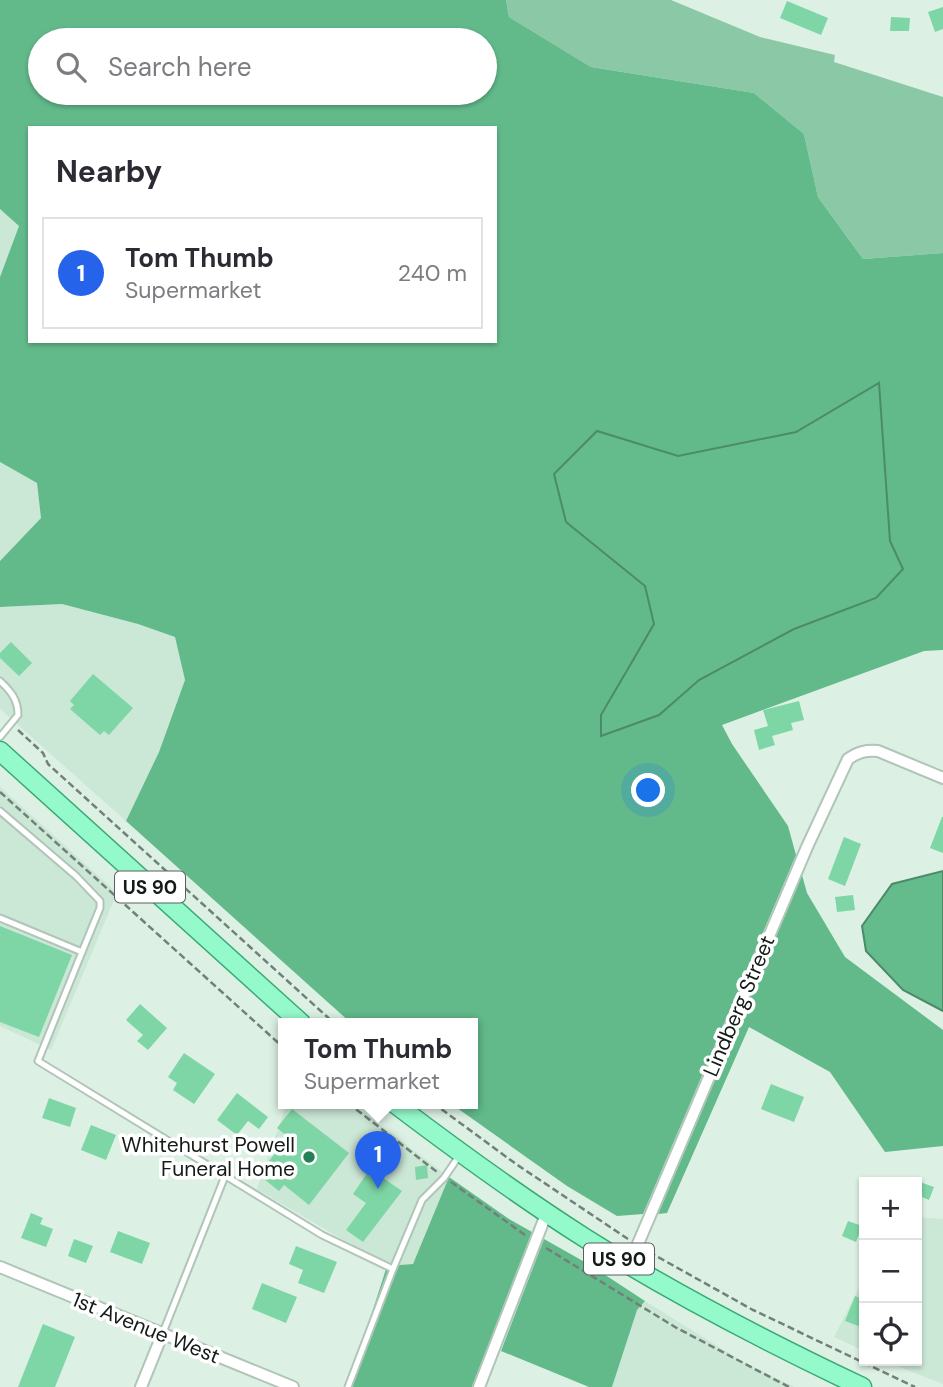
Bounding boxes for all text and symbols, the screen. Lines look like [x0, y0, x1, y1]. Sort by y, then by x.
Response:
search box [28, 28, 497, 105]
icon: search [52, 48, 90, 86]
text: Search here [108, 50, 251, 84]
text: Nearby [56, 152, 162, 191]
text: Tom Thumb [125, 241, 274, 275]
text: 1 [77, 258, 85, 288]
text: 240 m [398, 258, 467, 288]
text: Supermarket [125, 275, 261, 305]
your location [631, 773, 665, 807]
road number: US 90 [115, 872, 185, 902]
street label: Lindberg Street [697, 931, 781, 1081]
popup [278, 1018, 478, 1109]
text: Tom Thumb [304, 1032, 452, 1066]
text: Supermarket [304, 1066, 440, 1096]
place label: Whitehurst Powell Funeral Home [121, 1131, 295, 1183]
pin: 1 [355, 1131, 401, 1189]
marker: Whitehurst Powell Funeral Home [301, 1149, 317, 1165]
map controls [859, 1177, 922, 1366]
button: + [859, 1177, 922, 1240]
button: − [859, 1240, 922, 1303]
road number: US 90 [584, 1244, 654, 1274]
street label: 1st Avenue West [68, 1286, 224, 1370]
button: locate [859, 1303, 922, 1366]

